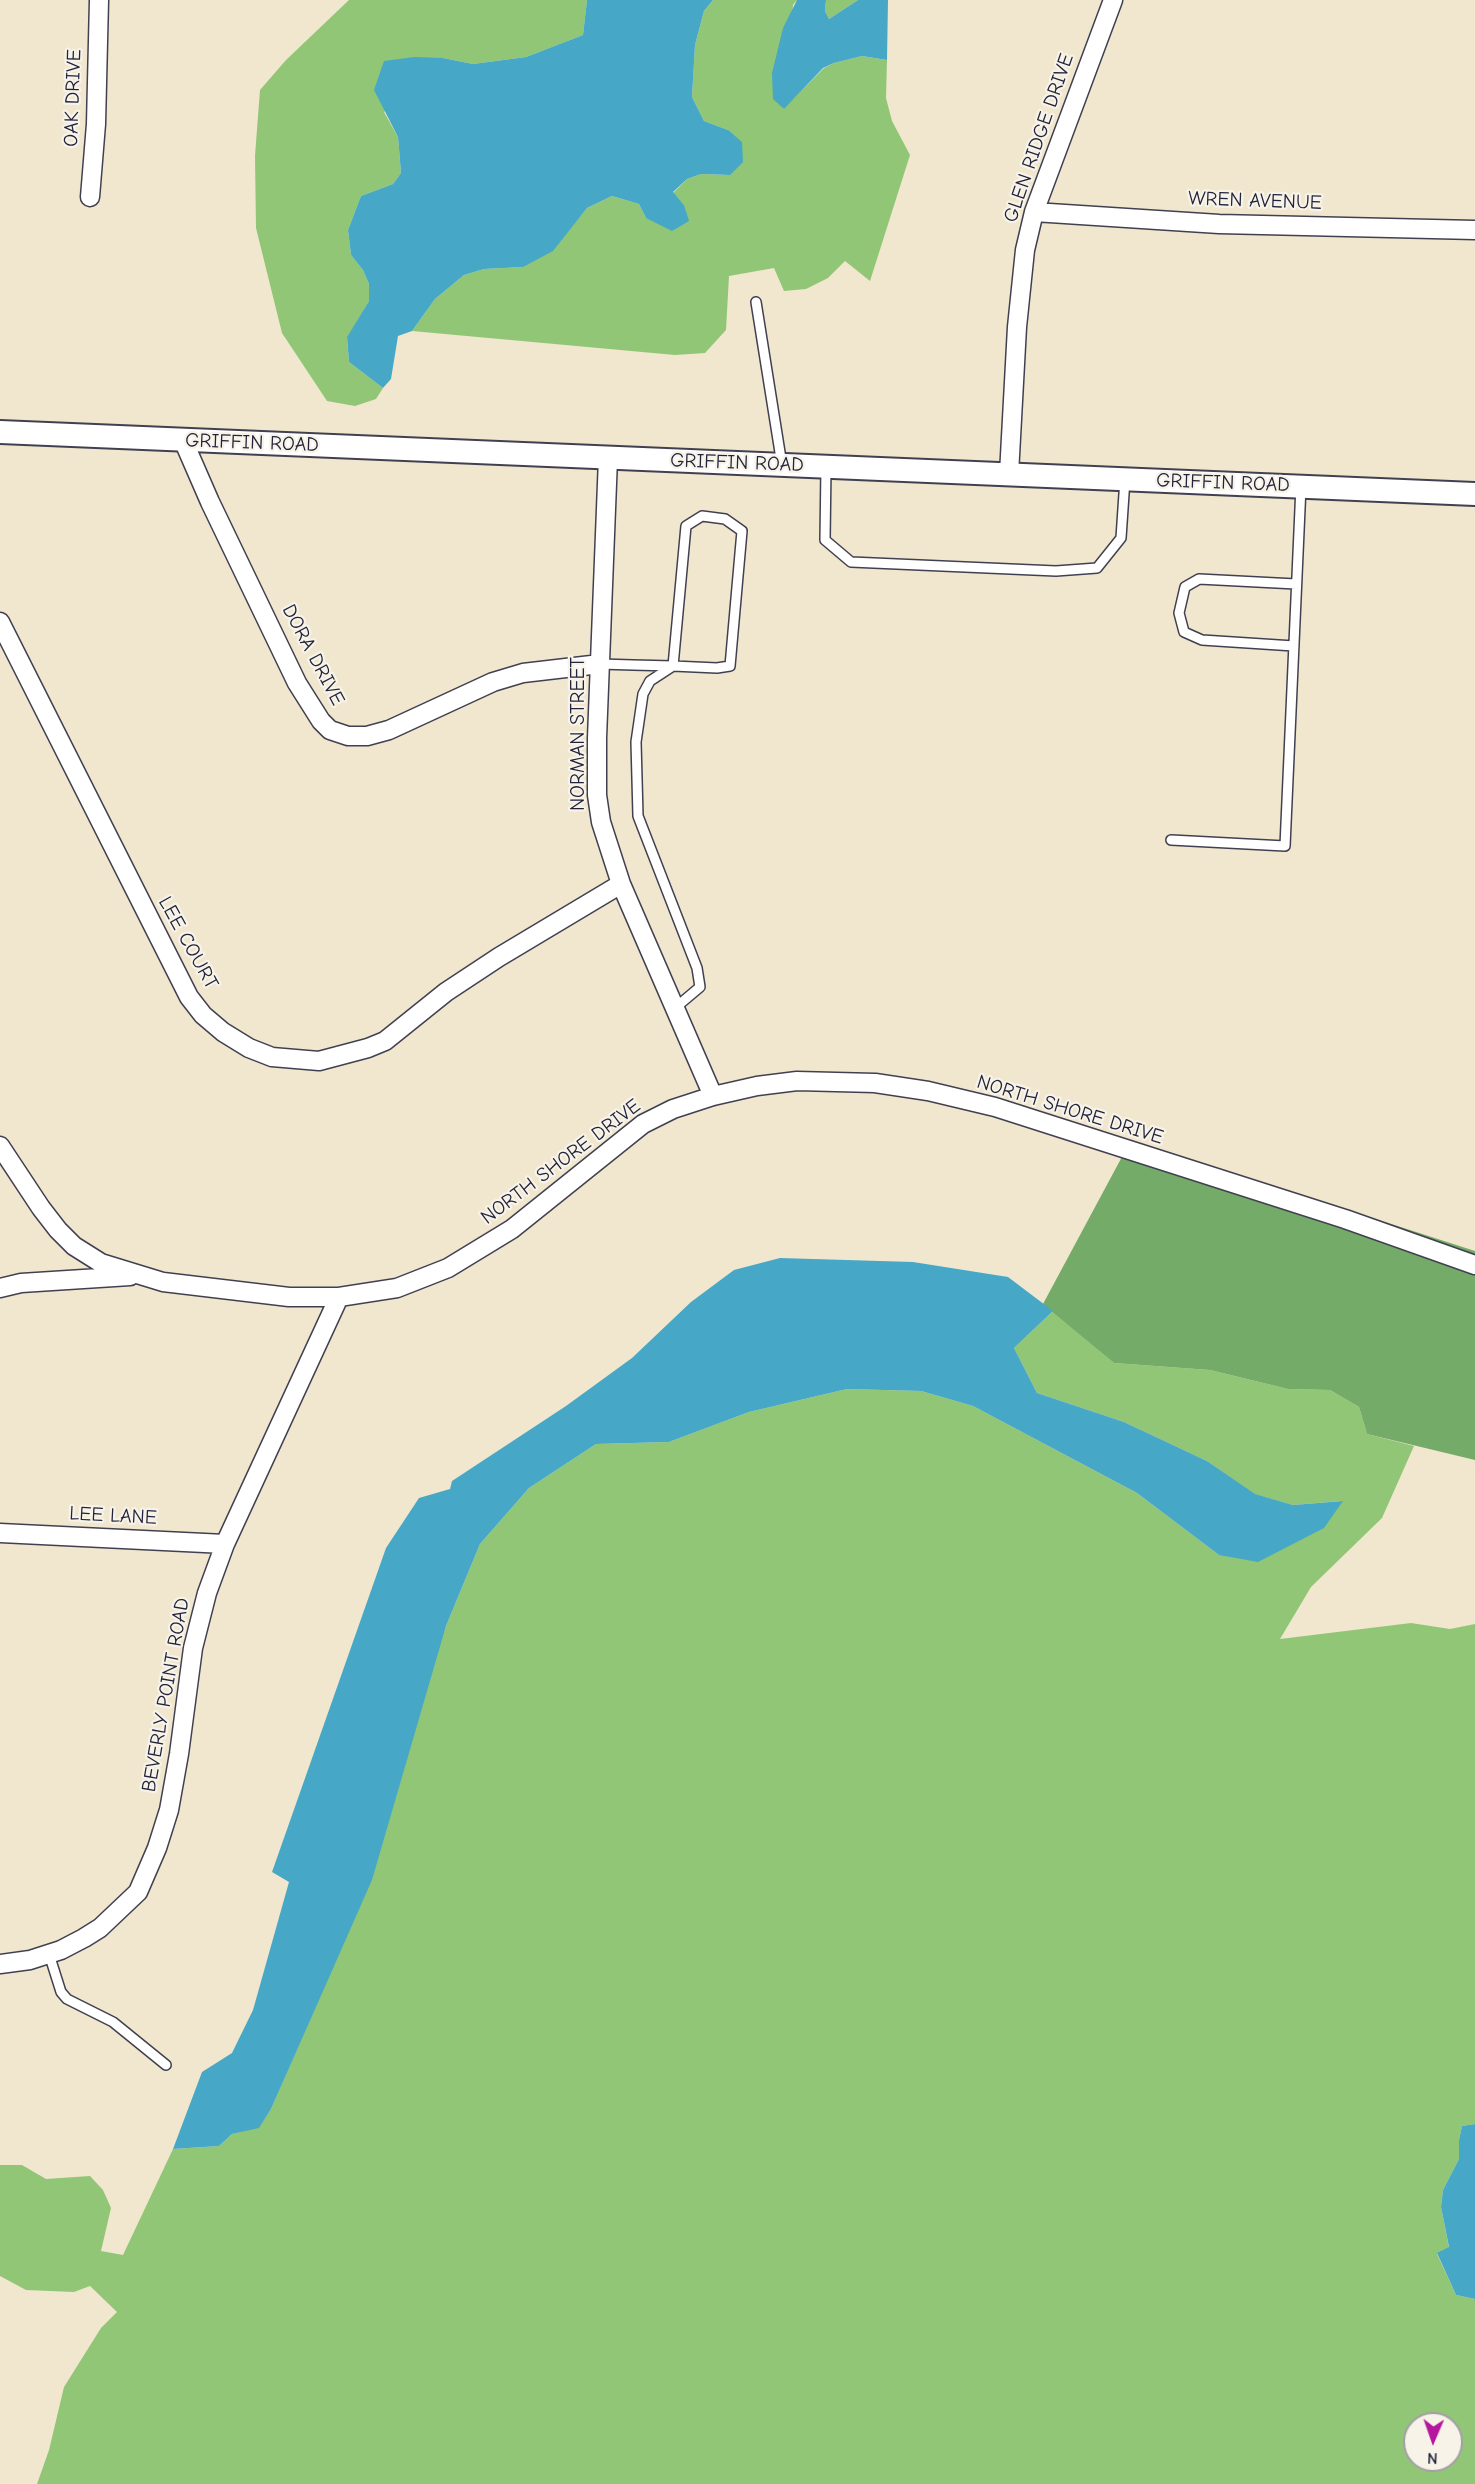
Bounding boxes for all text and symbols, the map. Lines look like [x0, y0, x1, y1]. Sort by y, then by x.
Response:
street label: OAK DRIVE [59, 49, 87, 147]
street label: GLEN RIDGE DRIVE [999, 51, 1079, 225]
street label: WREN AVENUE [1188, 187, 1322, 215]
street label: GRIFFIN ROAD [185, 429, 319, 457]
street label: GRIFFIN ROAD [670, 449, 804, 477]
street label: GRIFFIN ROAD [1156, 469, 1290, 497]
street label: DORA DRIVE [276, 600, 350, 710]
street label: NORMAN STREET [566, 657, 590, 811]
street label: LEE COURT [153, 893, 223, 993]
street label: NORTH SHORE DRIVE [974, 1070, 1166, 1150]
street label: NORTH SHORE DRIVE [476, 1094, 646, 1230]
street label: LEE LANE [69, 1502, 157, 1530]
street label: BEVERLY POINT ROAD [137, 1596, 195, 1794]
north arrow [1403, 2412, 1463, 2472]
text: N [1427, 2449, 1438, 2467]

